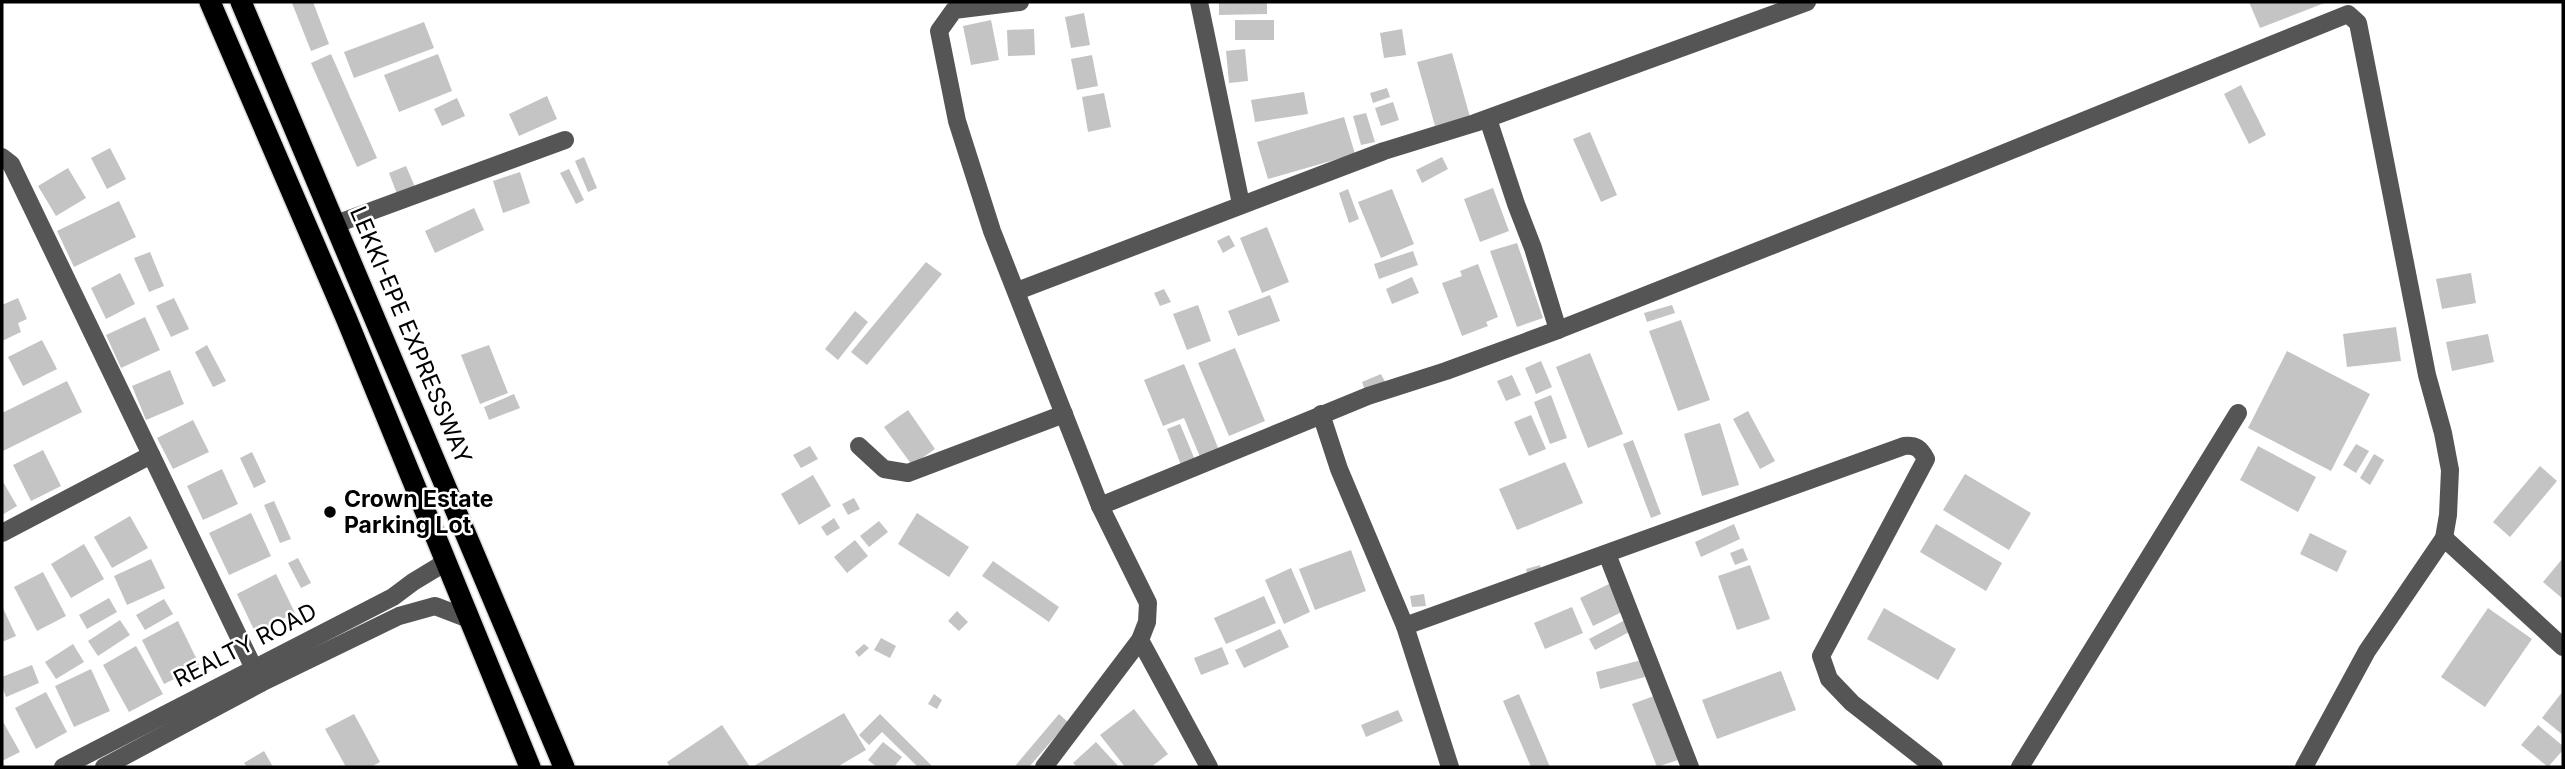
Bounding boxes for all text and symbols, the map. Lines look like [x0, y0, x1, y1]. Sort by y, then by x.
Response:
street label: LEKKI-EPE EXPRESSWAY [344, 202, 478, 468]
place label: Crown Estate Parking Lot [344, 485, 494, 539]
marker: Crown Estate Parking Lot [322, 504, 338, 520]
street label: REALTY ROAD [169, 597, 321, 693]

